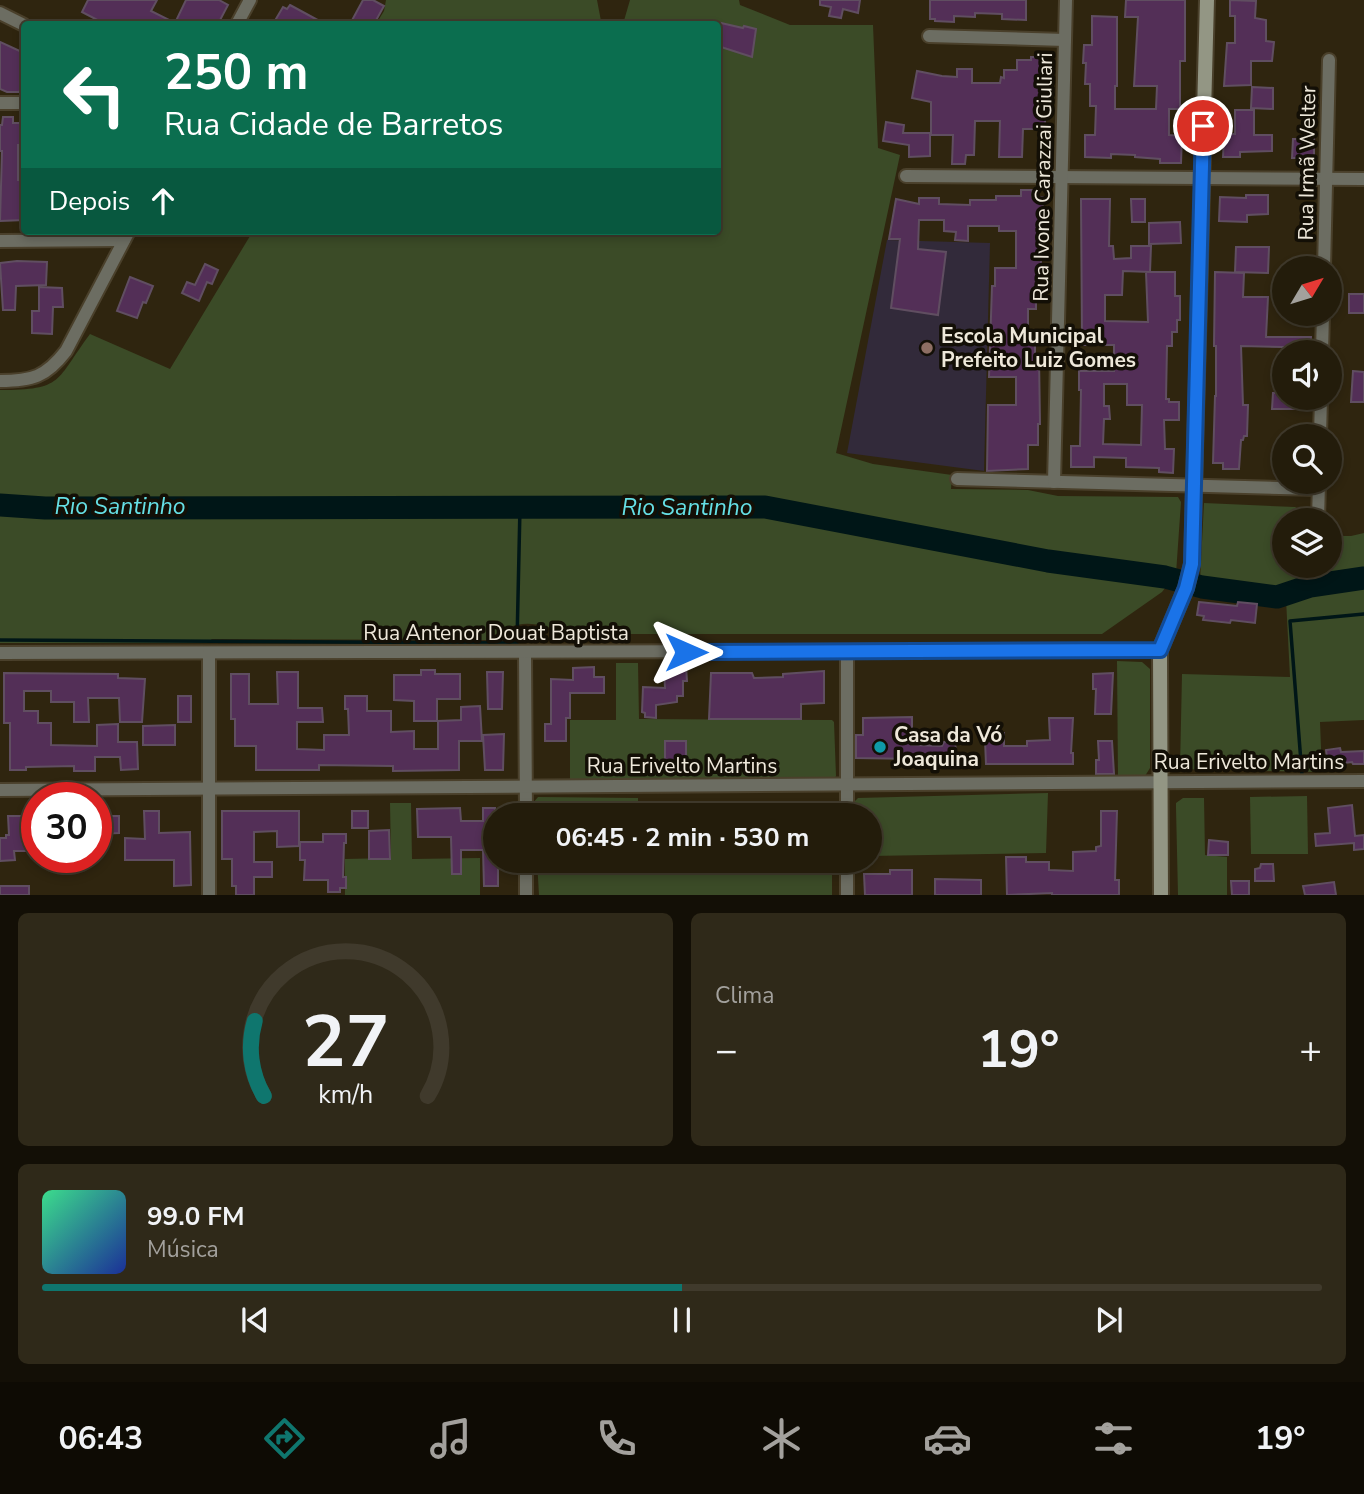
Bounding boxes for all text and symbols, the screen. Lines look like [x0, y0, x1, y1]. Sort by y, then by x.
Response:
text: 250 m [164, 39, 308, 106]
icon: left [49, 49, 140, 140]
street label: Rua Ivone Carazzai Giuliari [1027, 52, 1059, 302]
street label: Rua Irmã Welter [1292, 85, 1322, 241]
pin [1173, 96, 1233, 156]
text: Rua Cidade de Barretos [164, 103, 503, 146]
icon: arrive [1184, 107, 1222, 145]
icon: ahead [144, 182, 182, 220]
text: Depois [49, 184, 130, 219]
north arrow [1272, 256, 1342, 326]
map controls [1272, 256, 1342, 578]
place label: Escola Municipal Prefeito Luiz Gomes [941, 322, 1136, 374]
marker: Escola Municipal Prefeito Luiz Gomes [919, 340, 935, 356]
button: sound [1272, 340, 1342, 410]
button: search [1272, 424, 1342, 494]
water label: Rio Santinho [54, 491, 186, 522]
water label: Rio Santinho [621, 492, 753, 523]
button: layers [1272, 508, 1342, 578]
position arrow [649, 615, 723, 689]
street label: Rua Antenor Douat Baptista [363, 619, 629, 647]
place label: Casa da Vó Joaquina [893, 721, 1002, 773]
marker: Casa da Vó Joaquina [872, 739, 888, 755]
street label: Rua Erivelto Martins [1154, 748, 1344, 776]
street label: Rua Erivelto Martins [587, 752, 777, 780]
speed limit sign: 30 [21, 782, 112, 873]
text: 06:45 · 2 min · 530 m [556, 820, 809, 855]
text: Clima [715, 980, 775, 1011]
text: 27 [302, 992, 389, 1092]
text: 19° [977, 1014, 1060, 1085]
text: − [715, 1025, 738, 1076]
text: + [1299, 1025, 1322, 1076]
text: km/h [318, 1077, 373, 1111]
text: 99.0 FM [147, 1199, 244, 1234]
text: Música [147, 1234, 219, 1265]
icon: previous [236, 1301, 274, 1339]
icon: pause [663, 1301, 701, 1339]
icon: next [1090, 1301, 1128, 1339]
icon: directions [260, 1414, 309, 1463]
icon: music [426, 1414, 475, 1463]
icon: phone [592, 1414, 641, 1463]
icon: climate [757, 1414, 806, 1463]
icon: car [923, 1414, 972, 1463]
icon: filters [1089, 1414, 1138, 1463]
text: 06:43 [58, 1417, 143, 1460]
text: 19° [1255, 1417, 1305, 1460]

